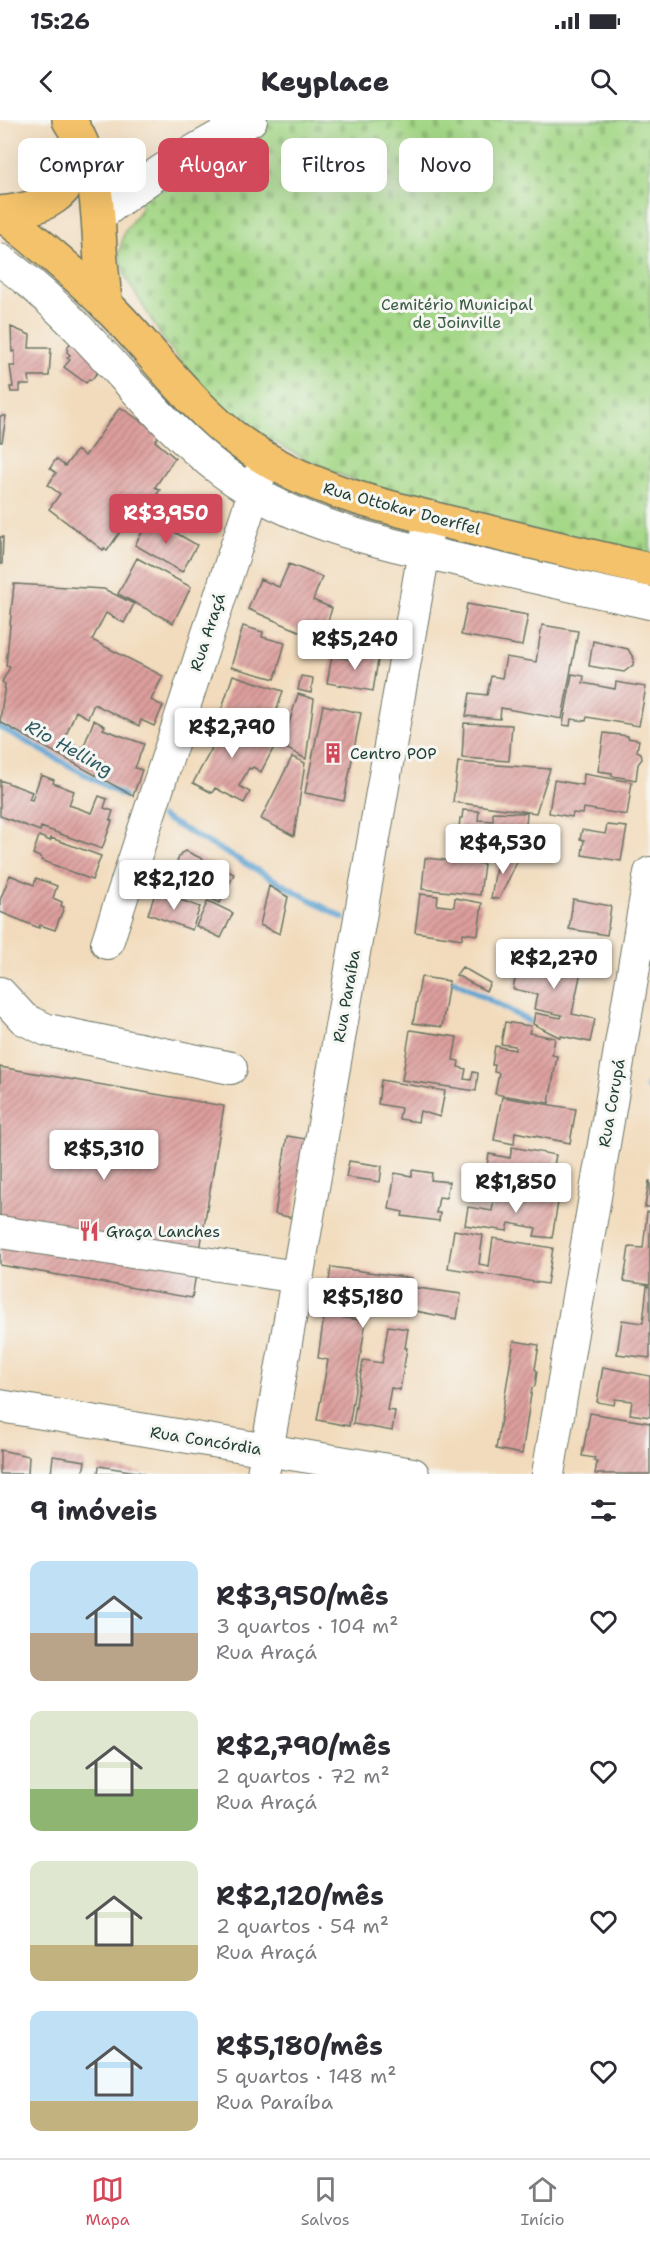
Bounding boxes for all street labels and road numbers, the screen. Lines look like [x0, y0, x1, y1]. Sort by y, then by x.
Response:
street label: Rua Ottokar Doerffel [321, 477, 483, 540]
street label: Rua Araçá [185, 591, 230, 674]
street label: Rua Paraíba [328, 948, 365, 1044]
street label: Rua Corupá [593, 1057, 630, 1149]
street label: Rua Concórdia [149, 1421, 263, 1460]

